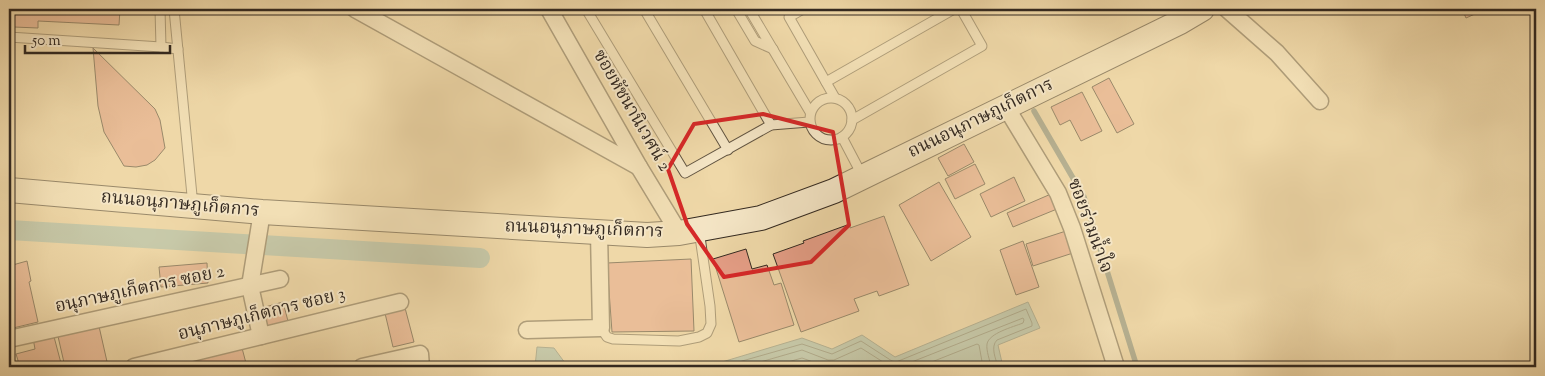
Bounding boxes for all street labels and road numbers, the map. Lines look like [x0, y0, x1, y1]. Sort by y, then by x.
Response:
street label: ซอยหัชนานิเวศน์ 2 [585, 45, 677, 177]
street label: ถนนอนุภาษภูเก็ตการ [904, 72, 1058, 166]
street label: ซอยร่วมน้ำใจ [1060, 174, 1121, 277]
street label: ถนนอนุภาษภูเก็ตการ [100, 185, 260, 225]
street label: ถนนอนุภาษภูเก็ตการ [504, 214, 664, 246]
street label: อนุภาษภูเก็ตการ ซอย 2 [53, 259, 228, 321]
street label: อนุภาษภูเก็ตการ ซอย 3 [176, 282, 348, 348]

